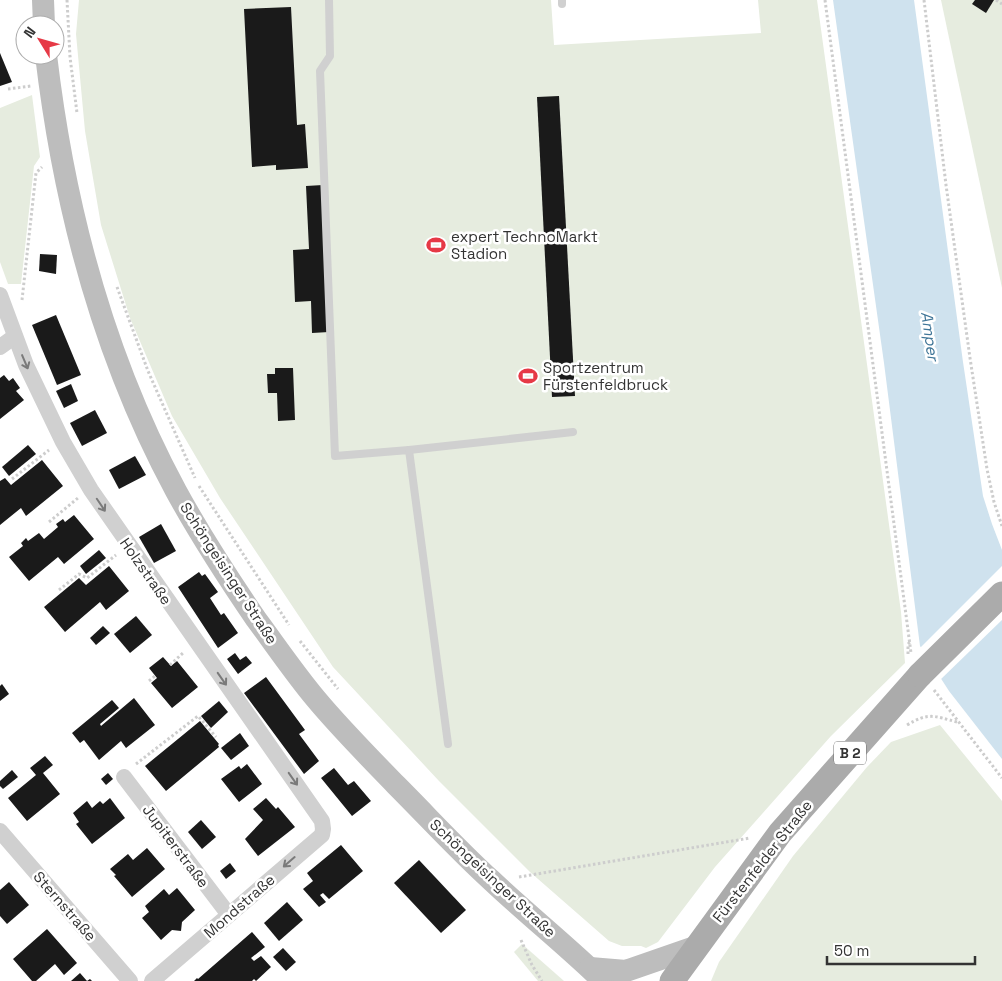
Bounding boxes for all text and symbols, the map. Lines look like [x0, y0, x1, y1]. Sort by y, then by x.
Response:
north arrow [15, 15, 65, 65]
text: N [20, 23, 40, 41]
place label: expert TechnoMarkt Stadion [451, 227, 598, 263]
sports icon: expert TechnoMarkt Stadion [425, 234, 447, 256]
water label: Amper [916, 310, 944, 364]
one-way arrow [20, 354, 30, 369]
place label: Sportzentrum Fürstenfeldbruck [543, 358, 668, 394]
sports icon: Sportzentrum Fürstenfeldbruck [517, 365, 539, 387]
one-way arrow [96, 498, 106, 512]
street label: Schöngeisinger Straße [176, 499, 282, 648]
street label: Holzstraße [116, 534, 176, 608]
one-way arrow [217, 672, 227, 686]
road number: B 2 [834, 741, 866, 764]
one-way arrow [288, 772, 298, 786]
street label: Fürstenfelder Straße [708, 796, 816, 926]
street label: Jupiterstraße [139, 801, 213, 891]
street label: Schöngeisinger Straße [426, 815, 560, 941]
one-way arrow [283, 857, 296, 868]
street label: Sternstraße [29, 867, 101, 945]
street label: Mondstraße [200, 870, 279, 942]
scale bar [827, 934, 974, 966]
text: 50 m [834, 941, 869, 960]

